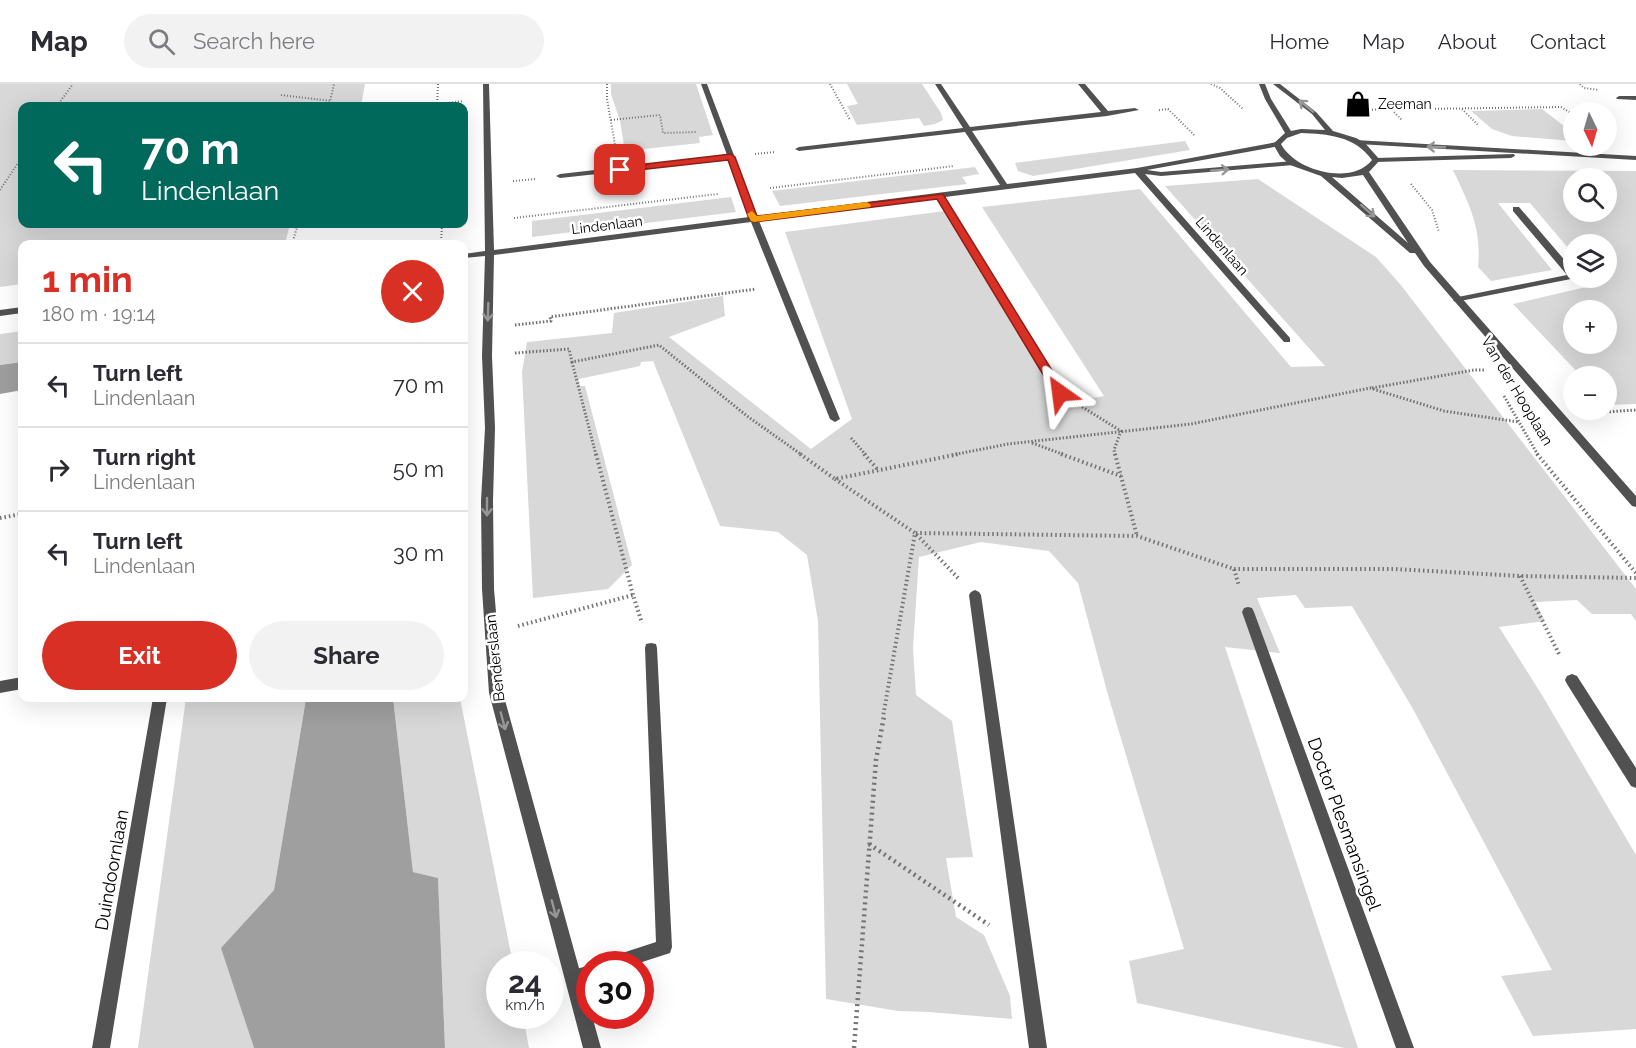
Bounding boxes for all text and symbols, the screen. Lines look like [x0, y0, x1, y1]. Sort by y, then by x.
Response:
search box [124, 14, 544, 68]
text: Map [30, 25, 88, 58]
icon: search [145, 25, 178, 58]
text: Search here [193, 28, 315, 54]
text: Home [1270, 29, 1329, 54]
text: Map [1362, 29, 1405, 54]
text: About [1438, 29, 1497, 54]
text: Contact [1530, 29, 1606, 54]
shop icon: Zeeman [1343, 89, 1373, 119]
place label: Zeeman [1378, 96, 1432, 112]
one-way arrow [1299, 99, 1314, 113]
north arrow [1563, 102, 1617, 156]
map controls [1563, 102, 1617, 420]
text: 70 m [141, 125, 240, 174]
icon: left [42, 126, 120, 204]
one-way arrow [1426, 141, 1446, 152]
pin [594, 144, 645, 195]
icon: arrive [603, 153, 636, 186]
one-way arrow [1209, 164, 1229, 175]
button: search [1563, 168, 1617, 222]
text: Lindenlaan [141, 175, 279, 206]
one-way arrow [1360, 205, 1376, 218]
street label: Lindenlaan [570, 213, 644, 237]
street label: Lindenlaan [1192, 214, 1252, 278]
button: layers [1563, 234, 1617, 288]
text: 1 min [42, 258, 133, 300]
button: close [381, 260, 444, 323]
button: + [1563, 300, 1617, 354]
one-way arrow [483, 301, 494, 321]
text: 180 m · 19:14 [42, 302, 156, 326]
street label: Van der Hooplaan [1477, 333, 1557, 449]
text: Turn left [93, 360, 183, 386]
position arrow [1028, 361, 1092, 425]
button: − [1563, 366, 1617, 420]
icon: left [42, 369, 75, 402]
text: 70 m [393, 372, 444, 398]
text: Lindenlaan [93, 386, 195, 410]
text: Turn right [93, 444, 196, 470]
icon: right [42, 453, 75, 486]
text: 50 m [393, 456, 444, 482]
text: Lindenlaan [93, 470, 195, 494]
one-way arrow [481, 496, 493, 516]
text: Turn left [93, 528, 183, 554]
icon: left [42, 537, 75, 570]
text: 30 m [393, 540, 444, 566]
text: Lindenlaan [93, 554, 195, 578]
street label: Benderslaan [481, 614, 509, 702]
button: Exit [42, 621, 237, 690]
button: Share [249, 621, 444, 690]
one-way arrow [498, 711, 510, 730]
street label: Doctor Plesmansingel [1303, 735, 1386, 913]
street label: Duindoornlaan [91, 808, 132, 932]
one-way arrow [549, 900, 560, 919]
speed limit sign: 30 [576, 951, 654, 1029]
text: 24 [508, 965, 542, 1000]
text: km/h [505, 996, 545, 1014]

